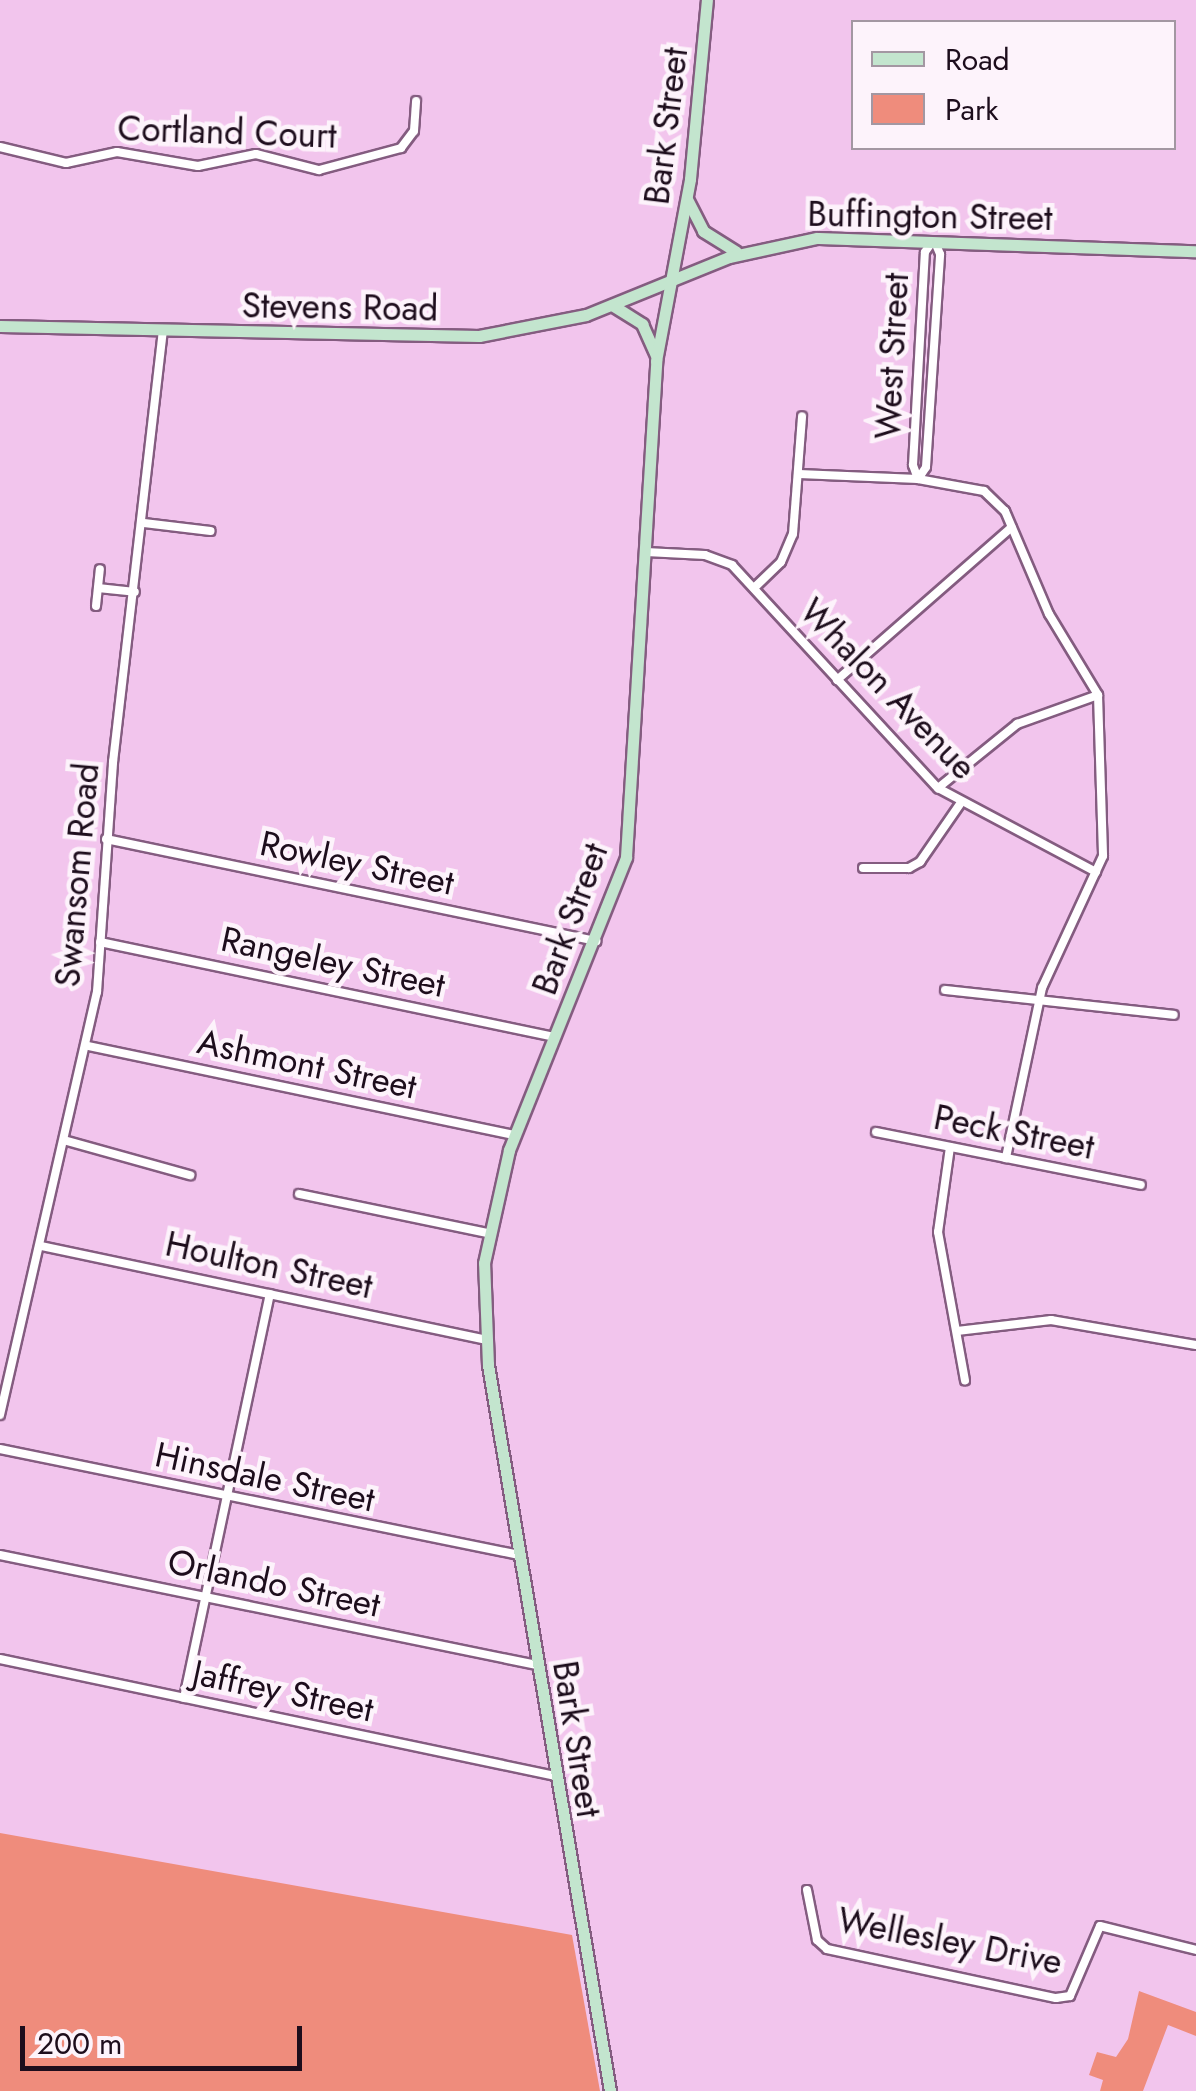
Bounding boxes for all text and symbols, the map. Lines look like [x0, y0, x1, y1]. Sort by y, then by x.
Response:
legend [851, 20, 1176, 150]
text: Road [945, 38, 1010, 81]
street label: Bark Street [636, 45, 696, 207]
text: Park [945, 88, 998, 131]
street label: Cortland Court [117, 107, 337, 157]
street label: Buffington Street [807, 193, 1053, 239]
street label: West Street [867, 272, 917, 440]
street label: Stevens Road [241, 284, 439, 330]
street label: Whalon Avenue [791, 590, 985, 788]
street label: Swansom Road [46, 761, 108, 989]
street label: Rowley Street [256, 822, 458, 904]
street label: Bark Street [523, 838, 617, 1000]
street label: Rangeley Street [217, 918, 449, 1006]
street label: Ashmont Street [194, 1020, 420, 1108]
street label: Peck Street [930, 1096, 1098, 1168]
street label: Houlton Street [162, 1223, 376, 1307]
street label: Hinsdale Street [151, 1433, 379, 1521]
street label: Orlando Street [164, 1540, 384, 1626]
street label: Jaffrey Street [189, 1651, 377, 1731]
street label: Bark Street [544, 1658, 610, 1820]
street label: Wellesley Drive [834, 1899, 1066, 1983]
scale bar [25, 2006, 308, 2068]
text: 200 m [37, 2022, 122, 2065]

